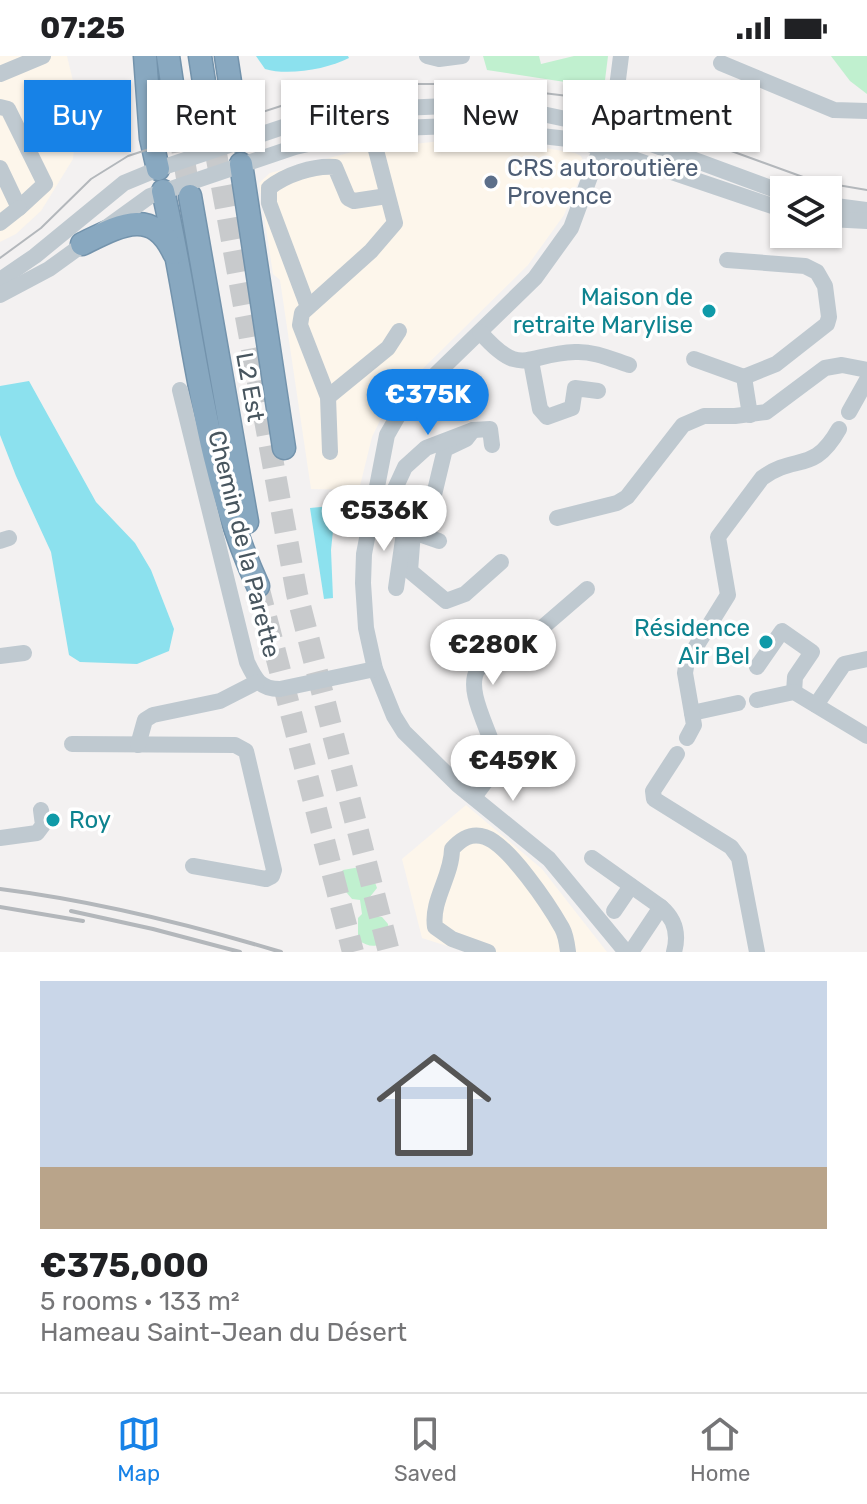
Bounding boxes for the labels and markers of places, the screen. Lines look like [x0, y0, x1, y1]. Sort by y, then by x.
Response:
place label: CRS autoroutière Provence [507, 154, 698, 210]
marker: CRS autoroutière Provence [482, 173, 500, 191]
place label: Maison de retraite Marylise [513, 283, 693, 339]
marker: Maison de retraite Marylise [700, 302, 718, 320]
pin: €375K [372, 369, 484, 437]
pin: €536K [328, 485, 440, 553]
place label: Résidence Air Bel [634, 614, 750, 670]
pin: €280K [437, 619, 549, 687]
marker: Résidence Air Bel [757, 633, 775, 651]
pin: €459K [457, 735, 569, 803]
place label: Roy [69, 806, 111, 834]
marker: Roy [44, 811, 62, 829]

